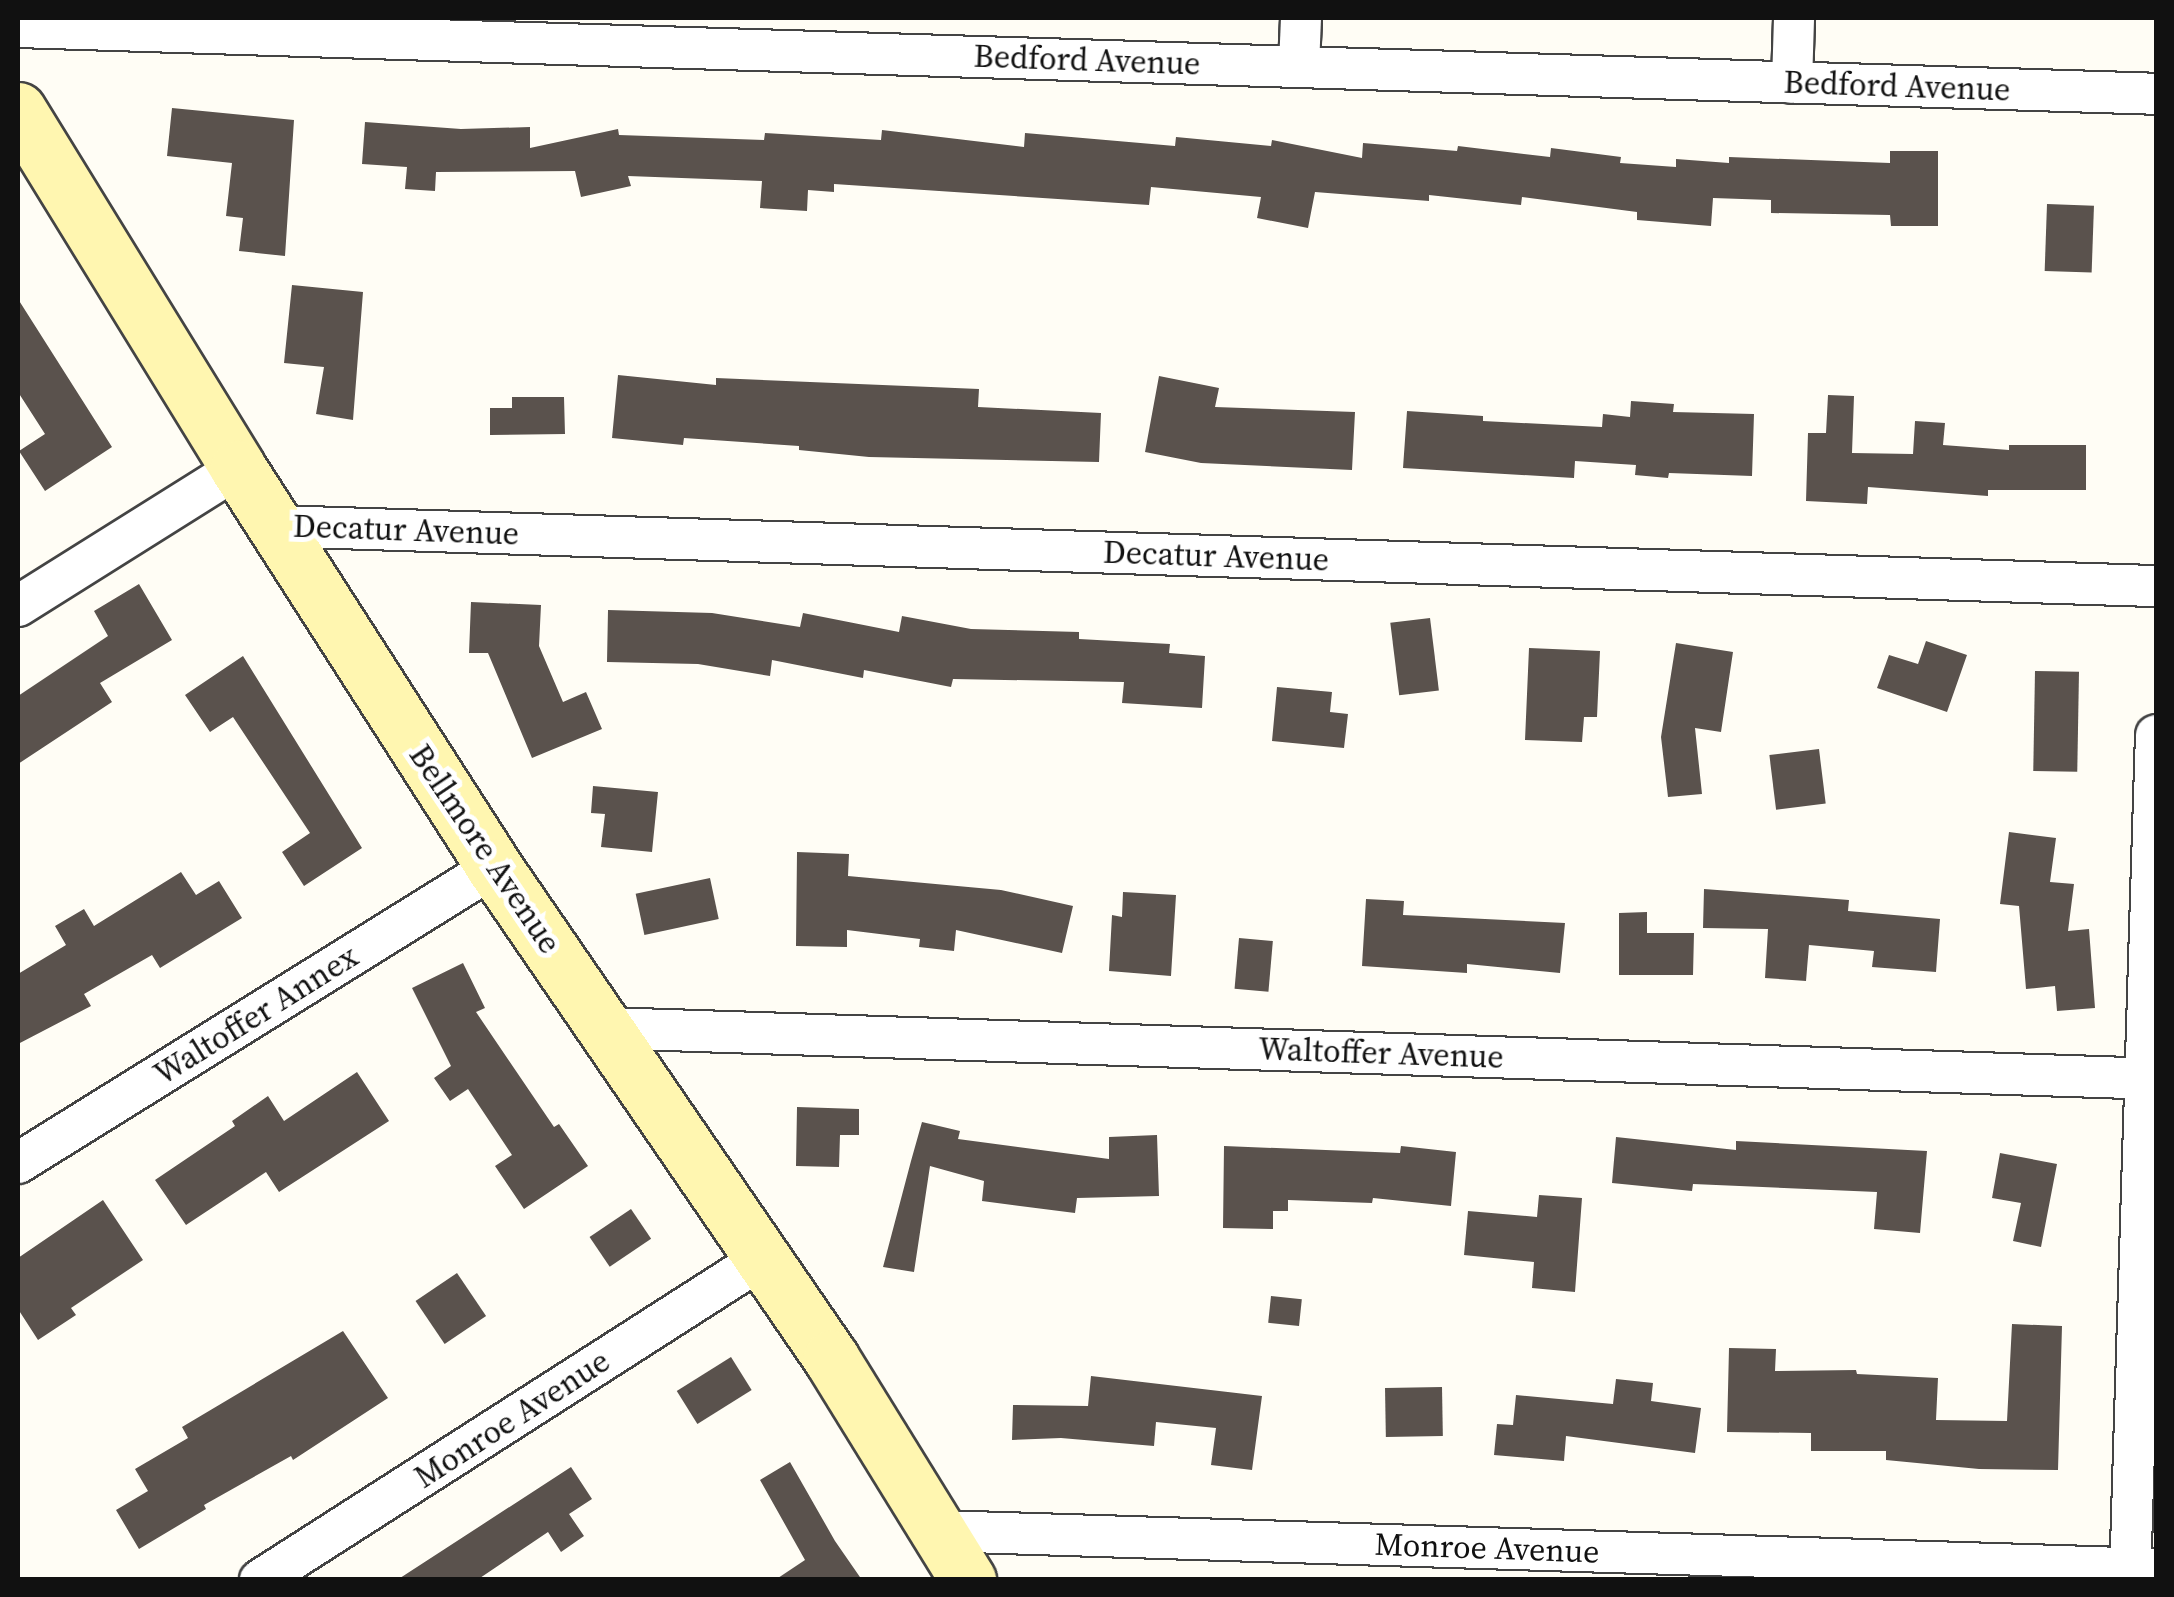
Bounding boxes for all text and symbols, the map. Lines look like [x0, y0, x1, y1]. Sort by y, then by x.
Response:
street label: Bedford Avenue [973, 37, 1201, 83]
street label: Bedford Avenue [1783, 63, 2011, 109]
street label: Decatur Avenue [292, 507, 520, 553]
street label: Decatur Avenue [1102, 533, 1330, 579]
street label: Bellmore Avenue [401, 737, 569, 961]
street label: Waltoffer Annex [147, 937, 365, 1093]
street label: Waltoffer Avenue [1258, 1030, 1504, 1076]
street label: Monroe Avenue [407, 1342, 617, 1496]
street label: Monroe Avenue [1374, 1525, 1600, 1571]

